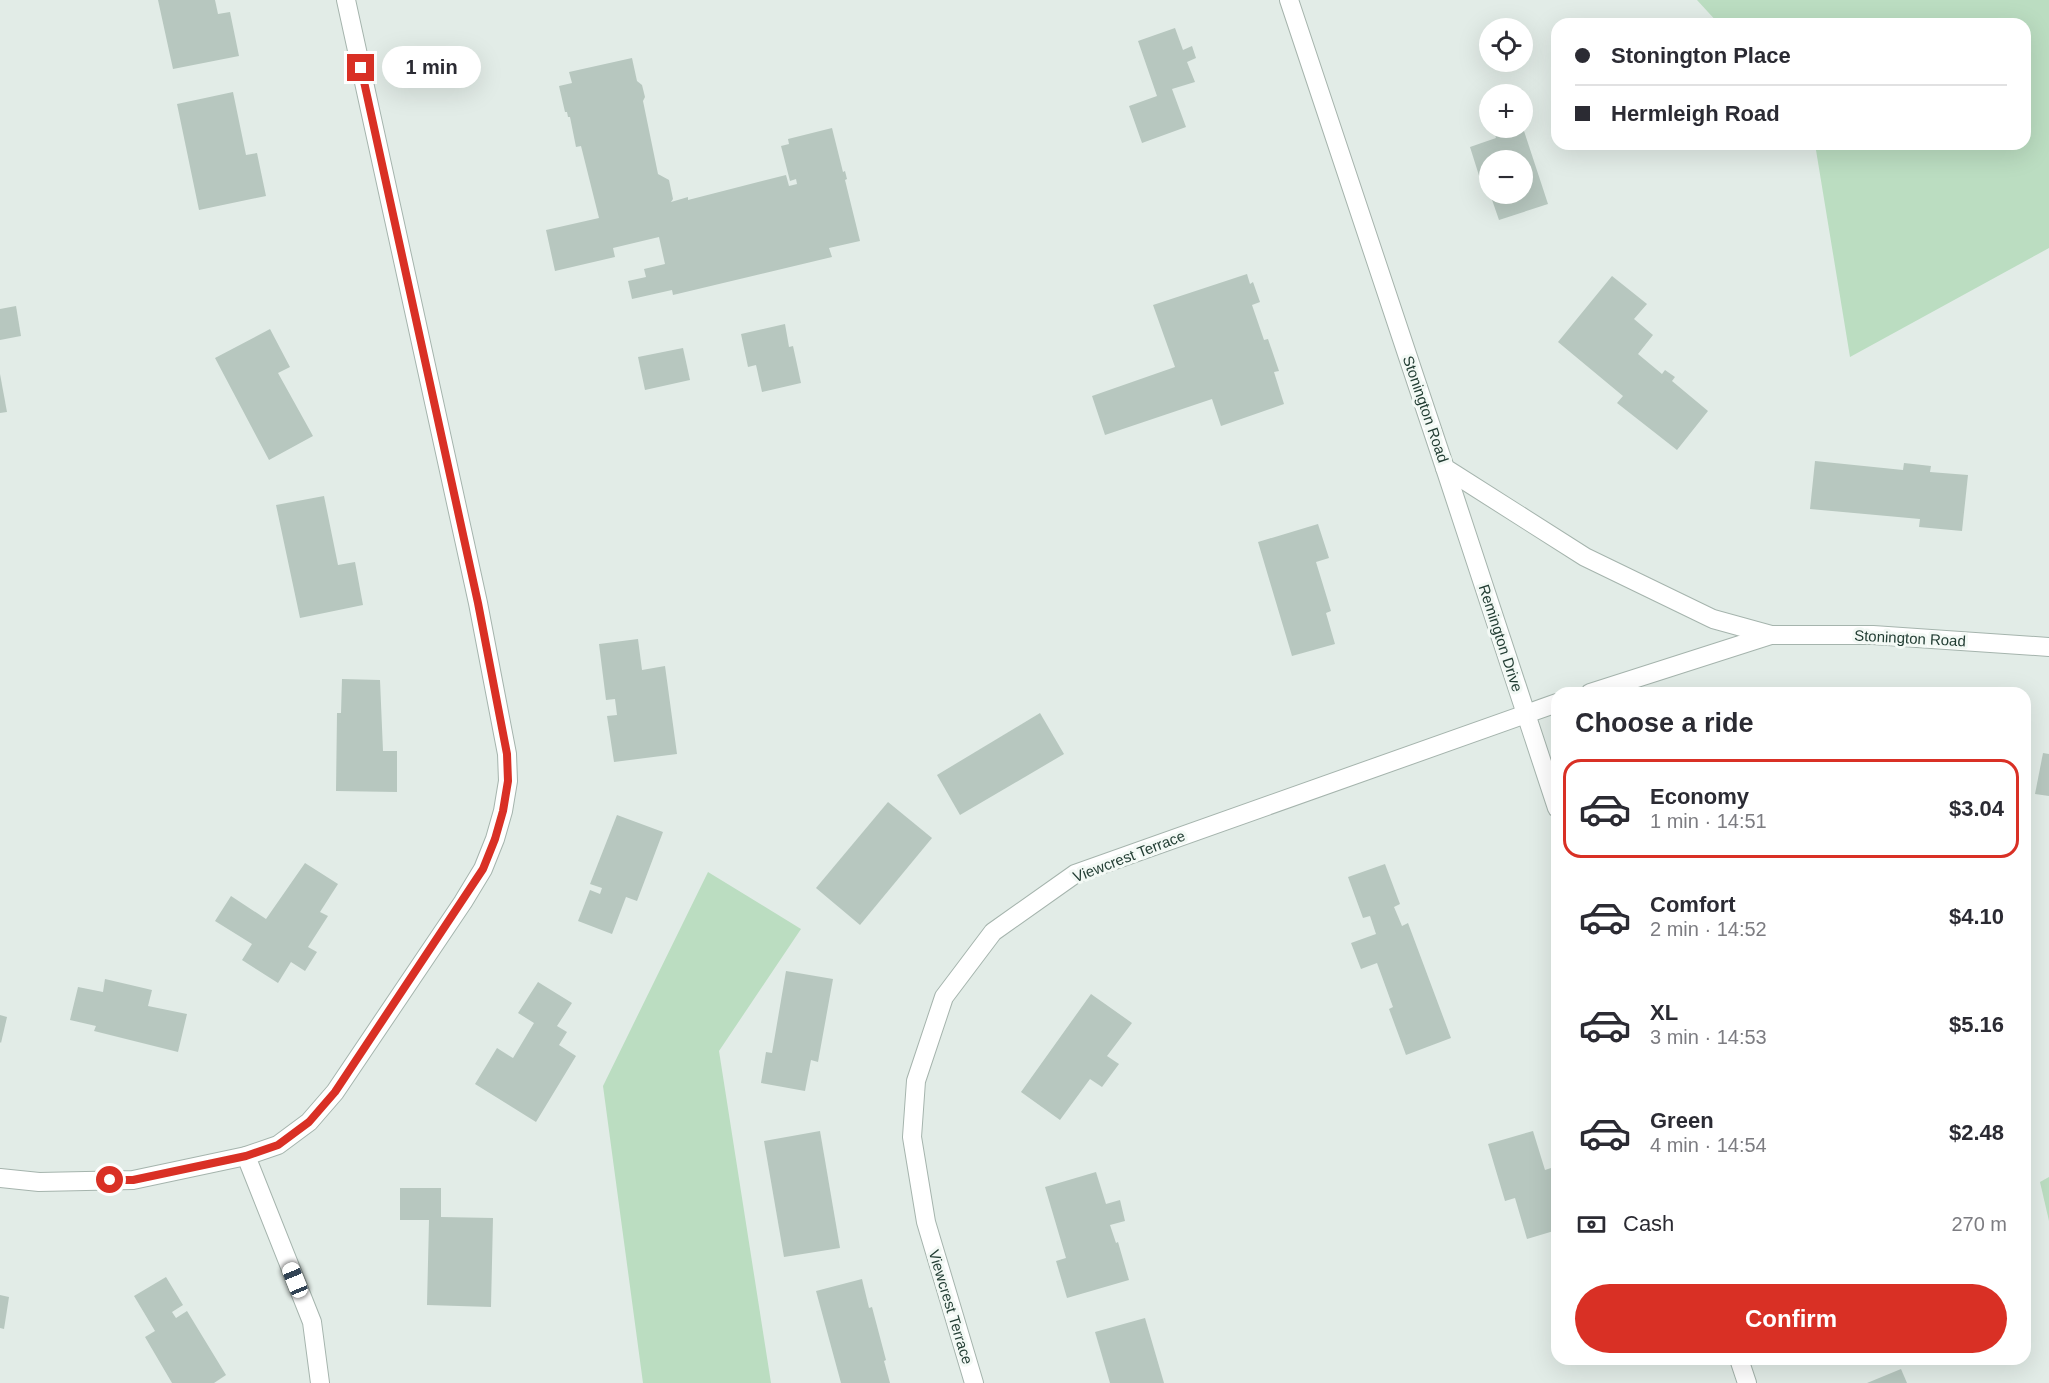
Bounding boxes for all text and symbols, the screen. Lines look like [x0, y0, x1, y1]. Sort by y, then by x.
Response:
map controls [1479, 18, 1533, 204]
button: locate [1479, 18, 1533, 72]
text: Stonington Place [1611, 43, 1791, 68]
callout: 1 min [382, 47, 481, 89]
route end [347, 54, 374, 81]
text: 1 min [405, 56, 458, 78]
button: + [1479, 84, 1533, 138]
text: Hermleigh Road [1611, 101, 1780, 126]
button: − [1479, 150, 1533, 204]
street label: Stonington Road [1400, 353, 1452, 465]
street label: Remington Drive [1476, 582, 1526, 694]
street label: Stonington Road [1854, 627, 1966, 649]
text: Choose a ride [1575, 708, 1754, 738]
icon: car [1578, 782, 1632, 836]
text: Economy [1650, 784, 1749, 809]
text: $3.04 [1949, 796, 2004, 821]
text: 1 min · 14:51 [1650, 810, 1767, 832]
street label: Viewcrest Terrace [1071, 827, 1187, 885]
icon: car [1578, 890, 1632, 944]
text: Comfort [1650, 892, 1736, 917]
text: $4.10 [1949, 904, 2004, 929]
text: 2 min · 14:52 [1650, 918, 1767, 940]
icon: car [1578, 998, 1632, 1052]
text: XL [1650, 1000, 1678, 1025]
text: $5.16 [1949, 1012, 2004, 1037]
text: 3 min · 14:53 [1650, 1026, 1767, 1048]
icon: car [1578, 1106, 1632, 1160]
text: Green [1650, 1108, 1714, 1133]
text: $2.48 [1949, 1120, 2004, 1145]
text: 4 min · 14:54 [1650, 1134, 1767, 1156]
route start [96, 1166, 123, 1193]
icon: cash [1575, 1208, 1608, 1241]
text: Cash [1623, 1211, 1674, 1236]
text: 270 m [1951, 1213, 2007, 1235]
street label: Viewcrest Terrace [926, 1248, 976, 1366]
car [280, 1260, 310, 1300]
button: Confirm [1575, 1284, 2007, 1353]

